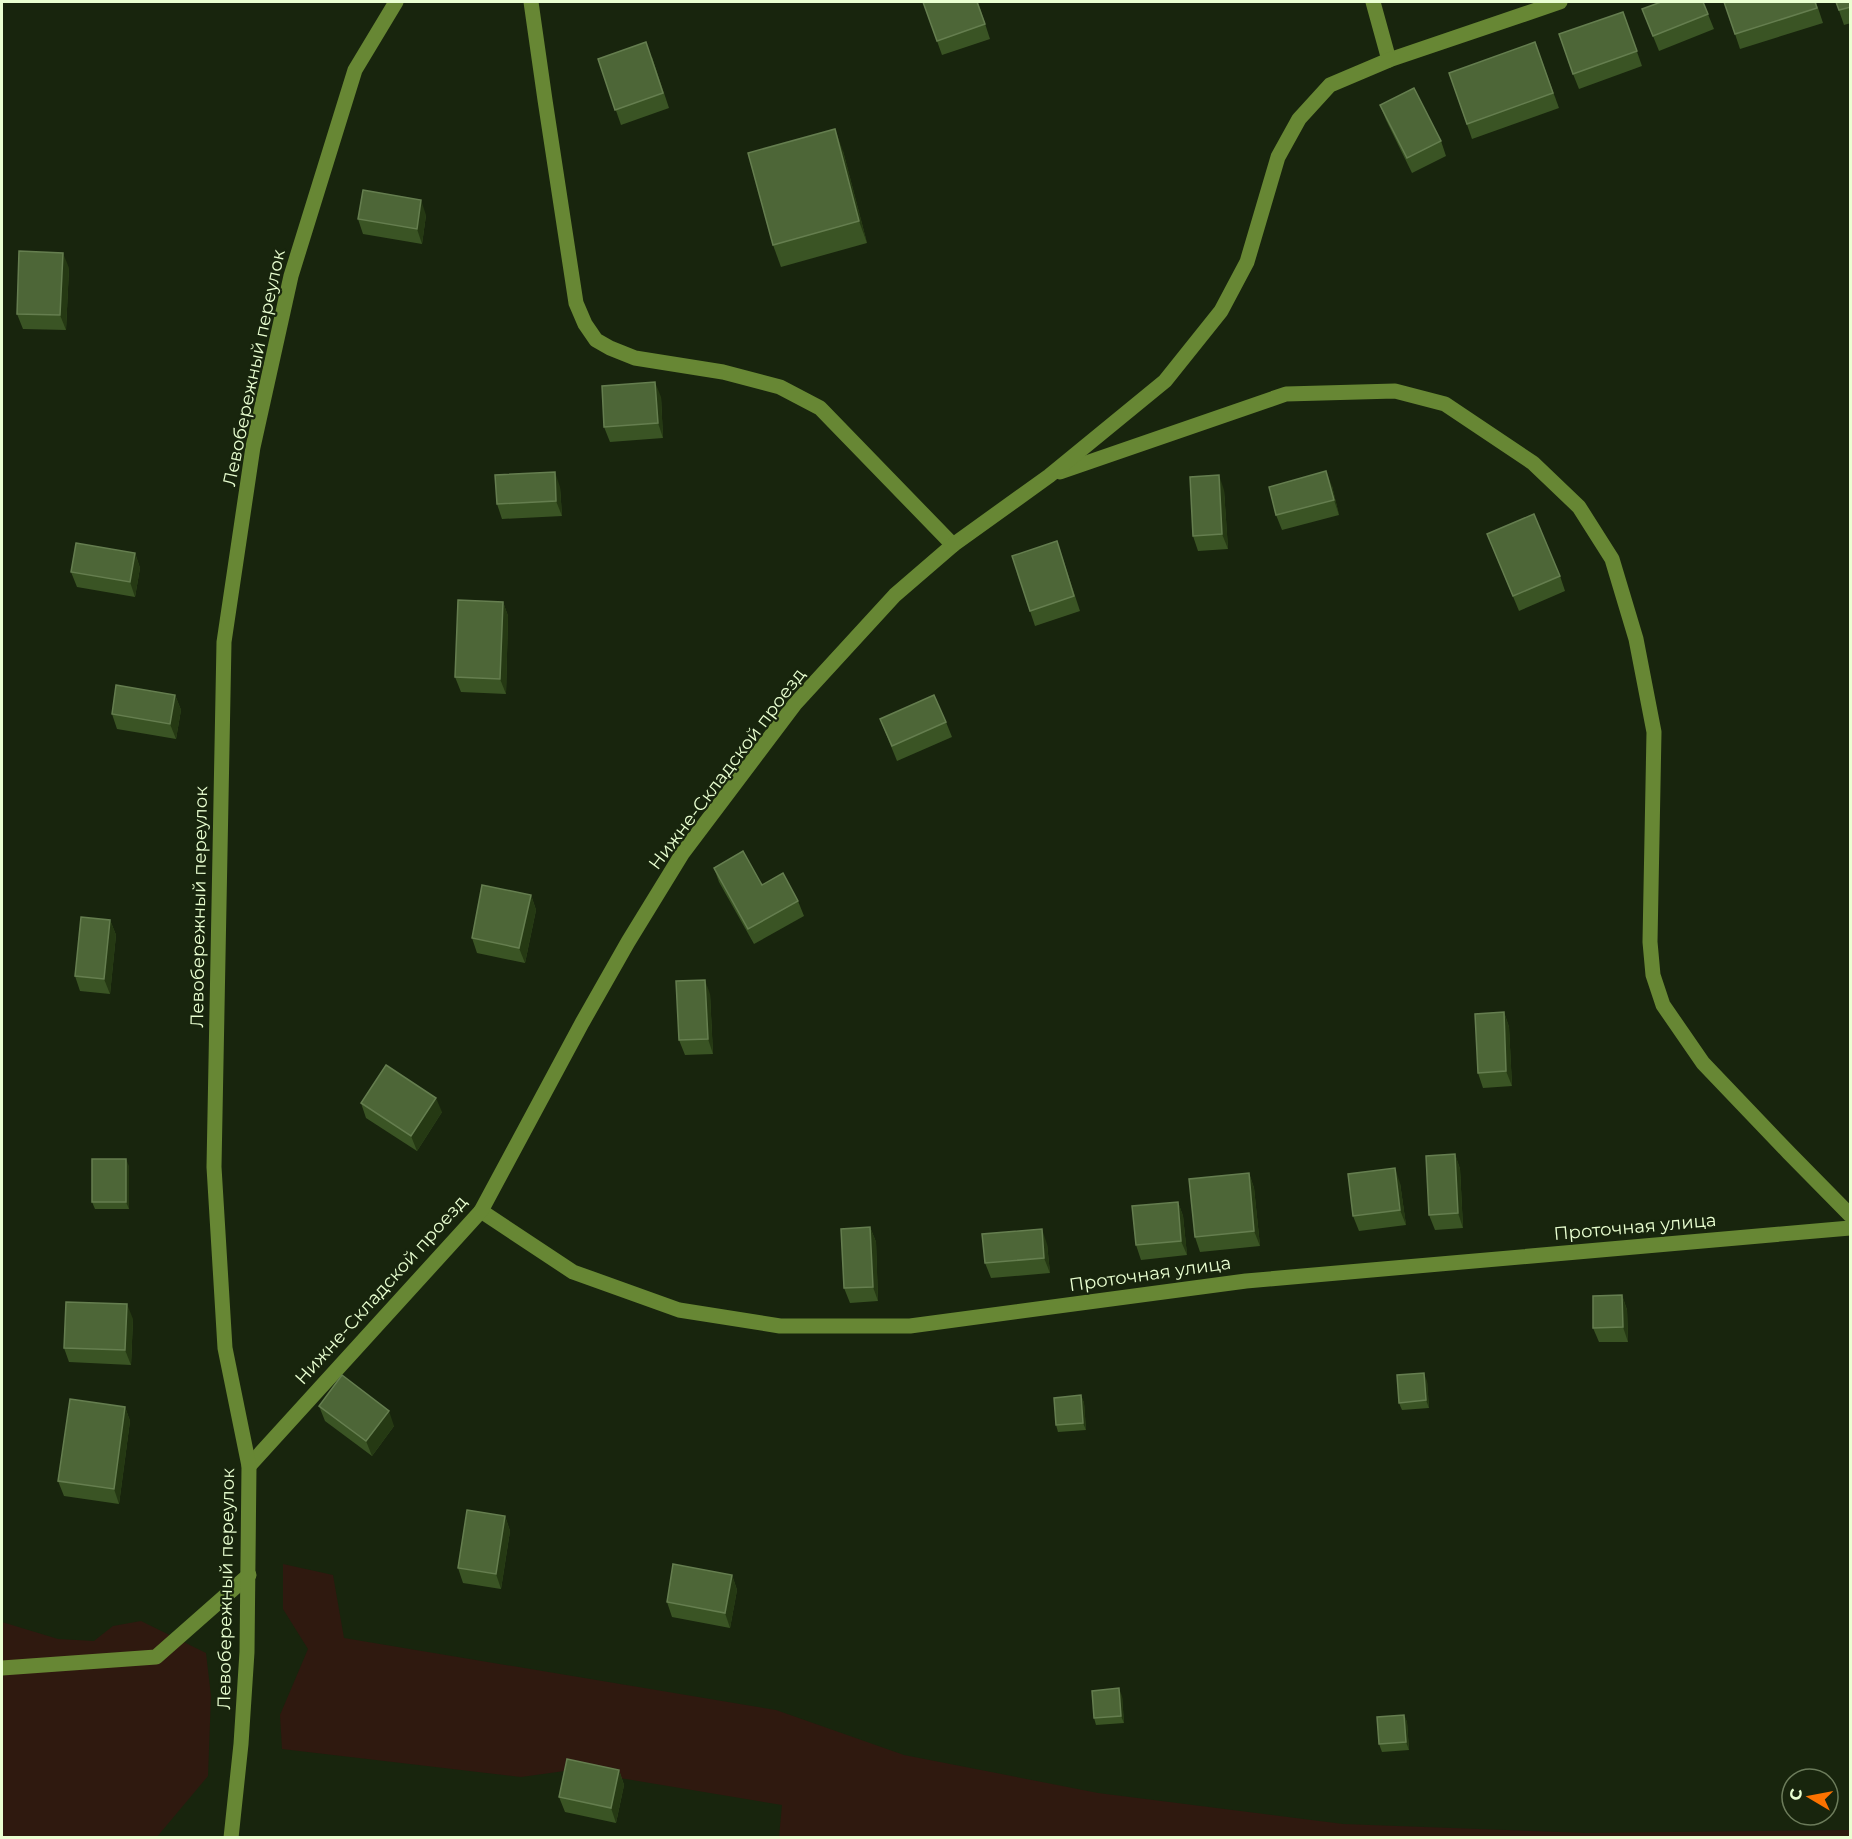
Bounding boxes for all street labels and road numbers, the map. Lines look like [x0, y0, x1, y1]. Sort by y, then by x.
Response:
street label: Левобережный переулок [218, 247, 290, 488]
street label: Нижне-Складской проезд [644, 664, 810, 874]
street label: Левобережный переулок [186, 786, 212, 1028]
street label: Нижне-Складской проезд [290, 1191, 472, 1389]
street label: Проточная улица [1553, 1209, 1717, 1245]
street label: Проточная улица [1068, 1252, 1232, 1296]
street label: Левобережный переулок [213, 1468, 239, 1710]

